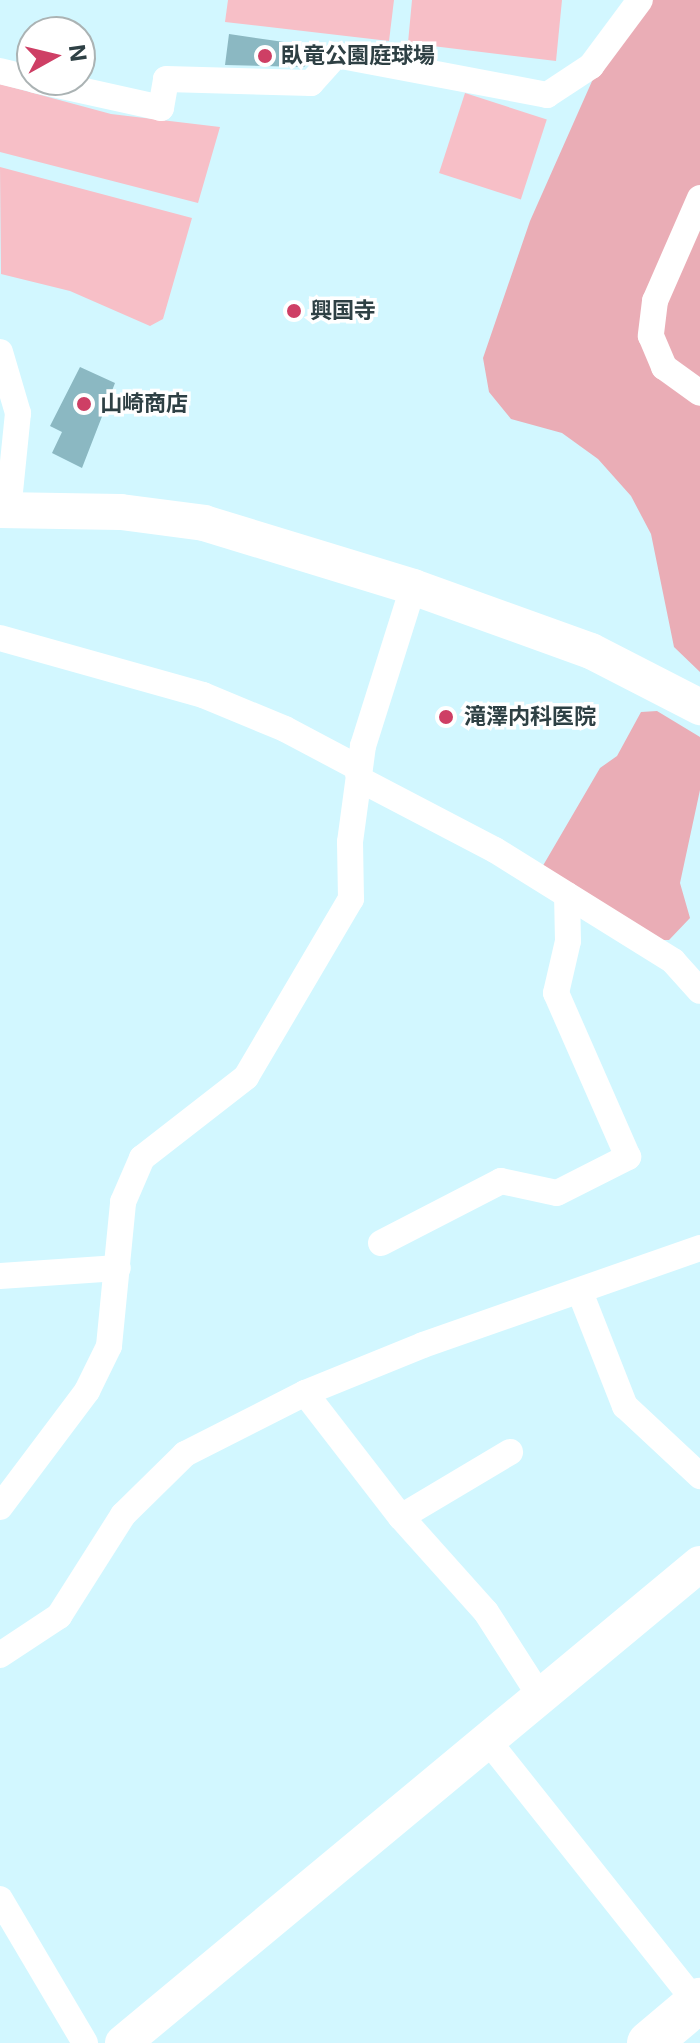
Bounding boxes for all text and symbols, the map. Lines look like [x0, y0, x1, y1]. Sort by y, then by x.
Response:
north arrow [16, 16, 96, 96]
text: N [64, 43, 92, 63]
place label: 臥竜公園庭球場 [281, 43, 435, 69]
marker: 臥竜公園庭球場 [256, 47, 274, 65]
place label: 興国寺 [310, 298, 376, 324]
marker: 興国寺 [285, 302, 303, 320]
place label: 山崎商店 [100, 391, 188, 417]
marker: 山崎商店 [75, 395, 93, 413]
place label: 滝澤内科医院 [464, 704, 596, 730]
marker: 滝澤内科医院 [435, 706, 457, 728]

